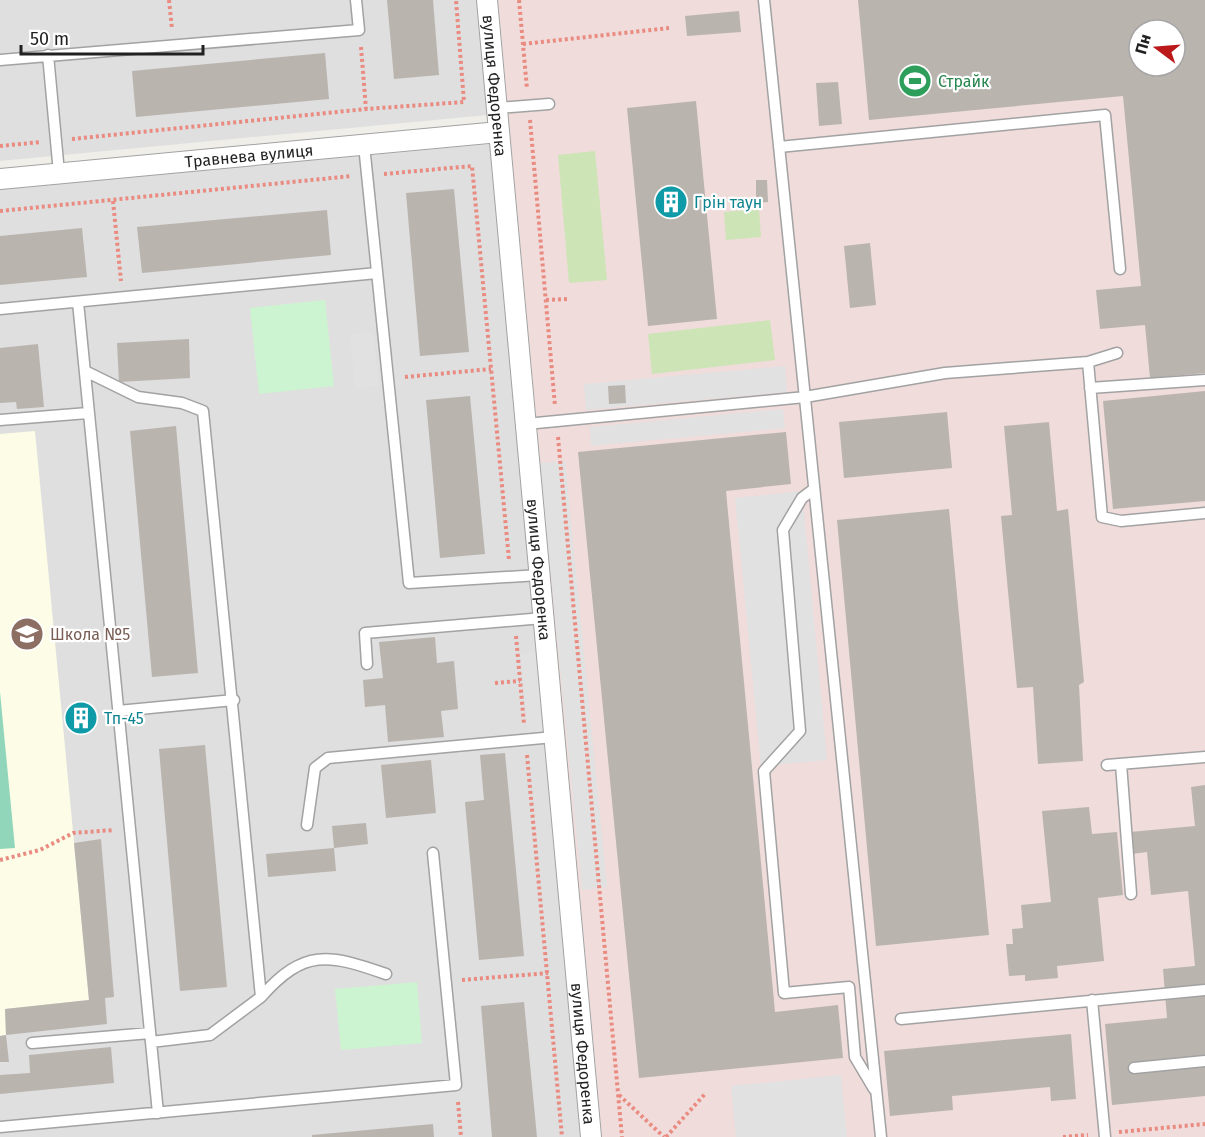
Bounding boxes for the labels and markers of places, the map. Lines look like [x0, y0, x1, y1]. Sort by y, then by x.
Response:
sports icon: Страйк [897, 63, 933, 99]
place label: Страйк [938, 72, 990, 91]
building icon: Грін таун [653, 184, 689, 220]
place label: Грін таун [694, 193, 762, 212]
school or university icon: Школа №5 [9, 616, 45, 652]
place label: Школа №5 [50, 625, 130, 644]
building icon: Тп-45 [63, 700, 99, 736]
place label: Тп-45 [104, 709, 144, 728]

